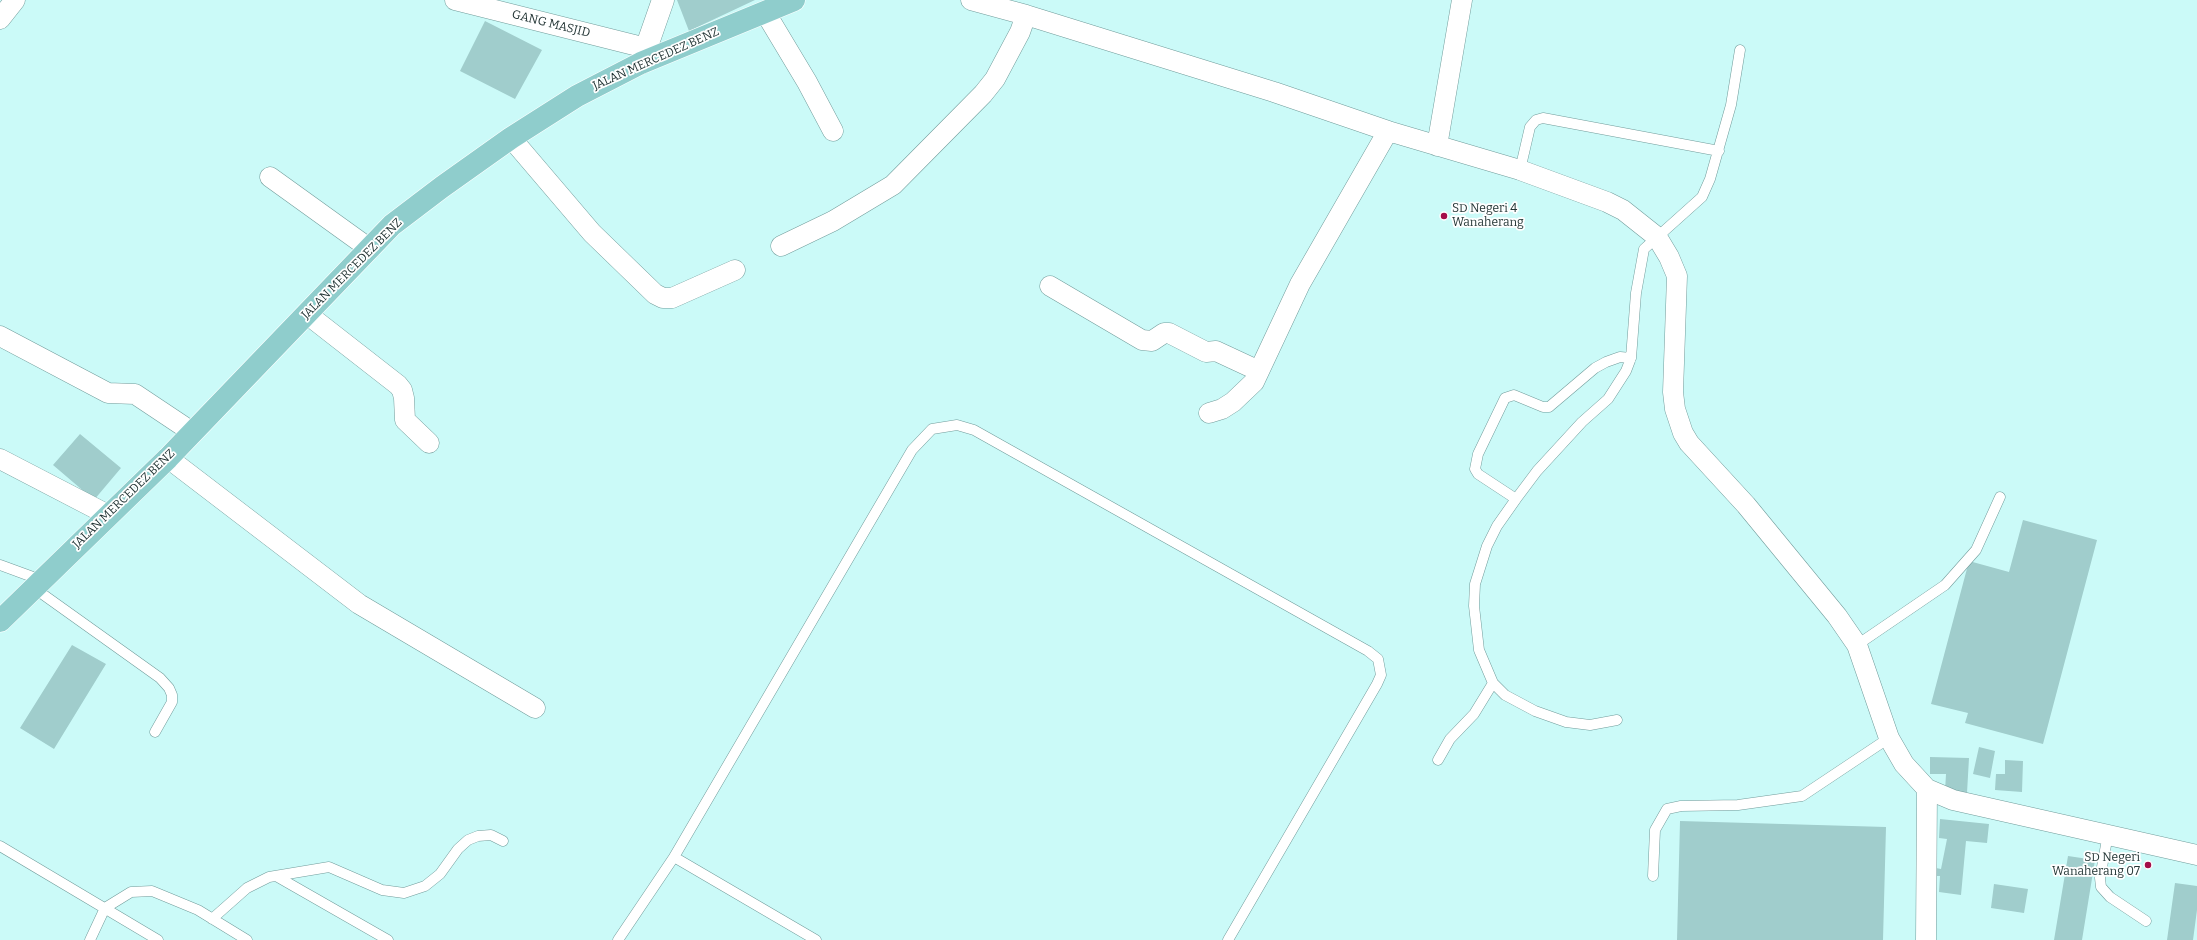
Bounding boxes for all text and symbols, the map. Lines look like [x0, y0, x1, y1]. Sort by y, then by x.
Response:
street label: GANG MASJID [510, 7, 592, 41]
street label: JALAN MERCEDEZ BENZ [591, 25, 721, 93]
place label: SD Negeri 4 Wanaherang [1452, 202, 1524, 230]
marker: SD Negeri 4 Wanaherang [1439, 211, 1449, 221]
street label: JALAN MERCEDEZ BENZ [299, 216, 405, 322]
street label: JALAN MERCEDEZ BENZ [70, 446, 178, 552]
place label: SD Negeri Wanaherang 07 [2052, 851, 2140, 879]
marker: SD Negeri Wanaherang 07 [2143, 860, 2153, 870]

